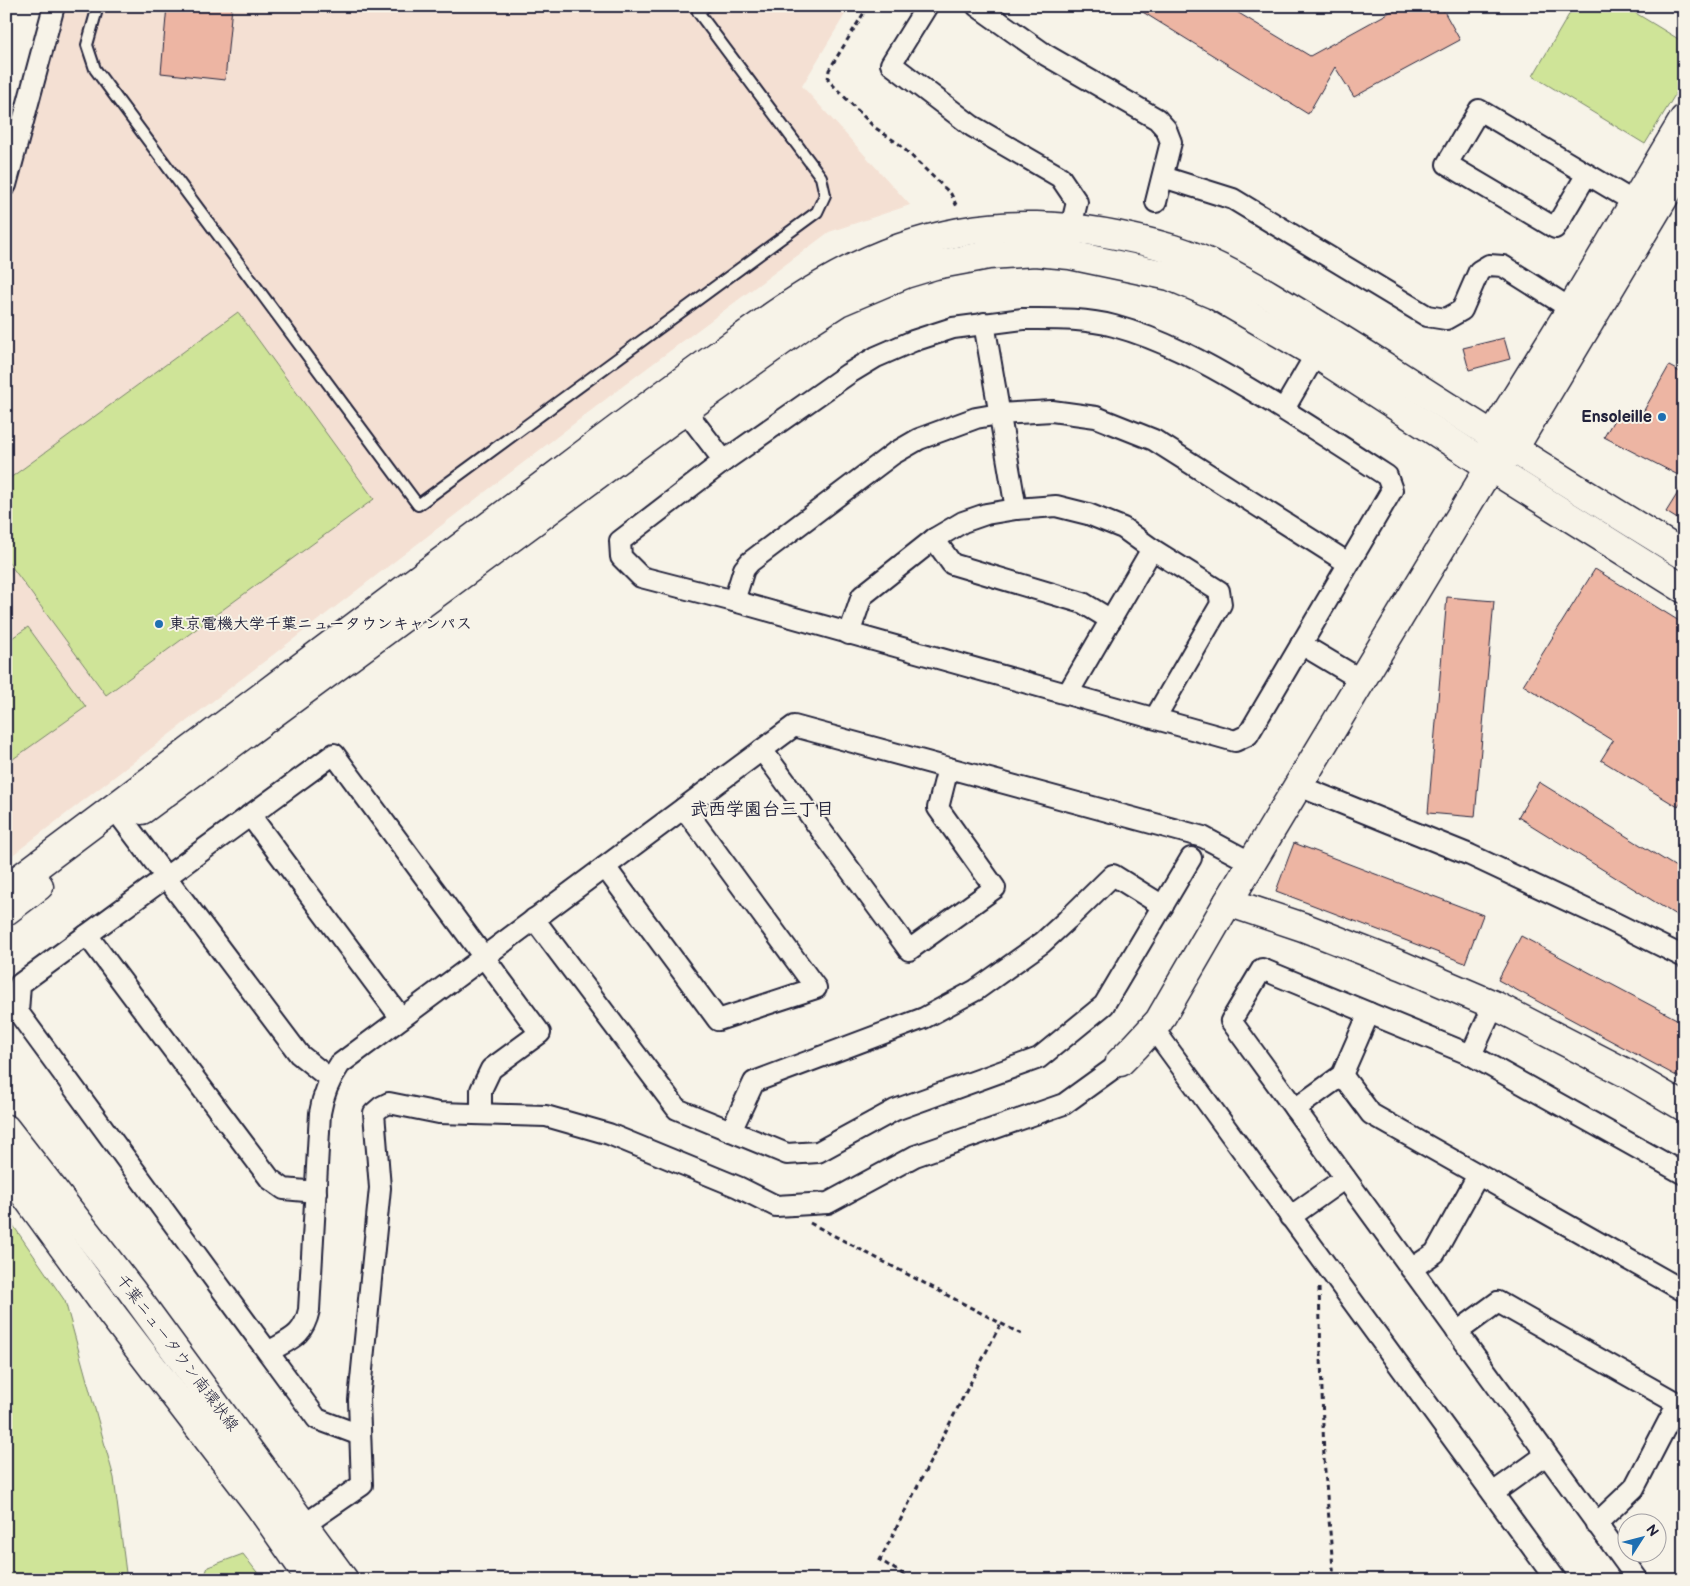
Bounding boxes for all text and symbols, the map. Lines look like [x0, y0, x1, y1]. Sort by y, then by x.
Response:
place label: Ensoleille [1581, 408, 1652, 427]
marker: Ensoleille [1656, 411, 1668, 423]
place label: 東京電機大学千葉ニュータウンキャンパス [169, 615, 472, 634]
marker: 東京電機大学千葉ニュータウンキャンパス [153, 618, 165, 630]
district label: 武西学園台三丁目 [690, 799, 834, 820]
street label: 千葉ニュータウン南環状線 [112, 1271, 242, 1435]
north arrow [1618, 1514, 1668, 1564]
text: N [1642, 1521, 1662, 1540]

